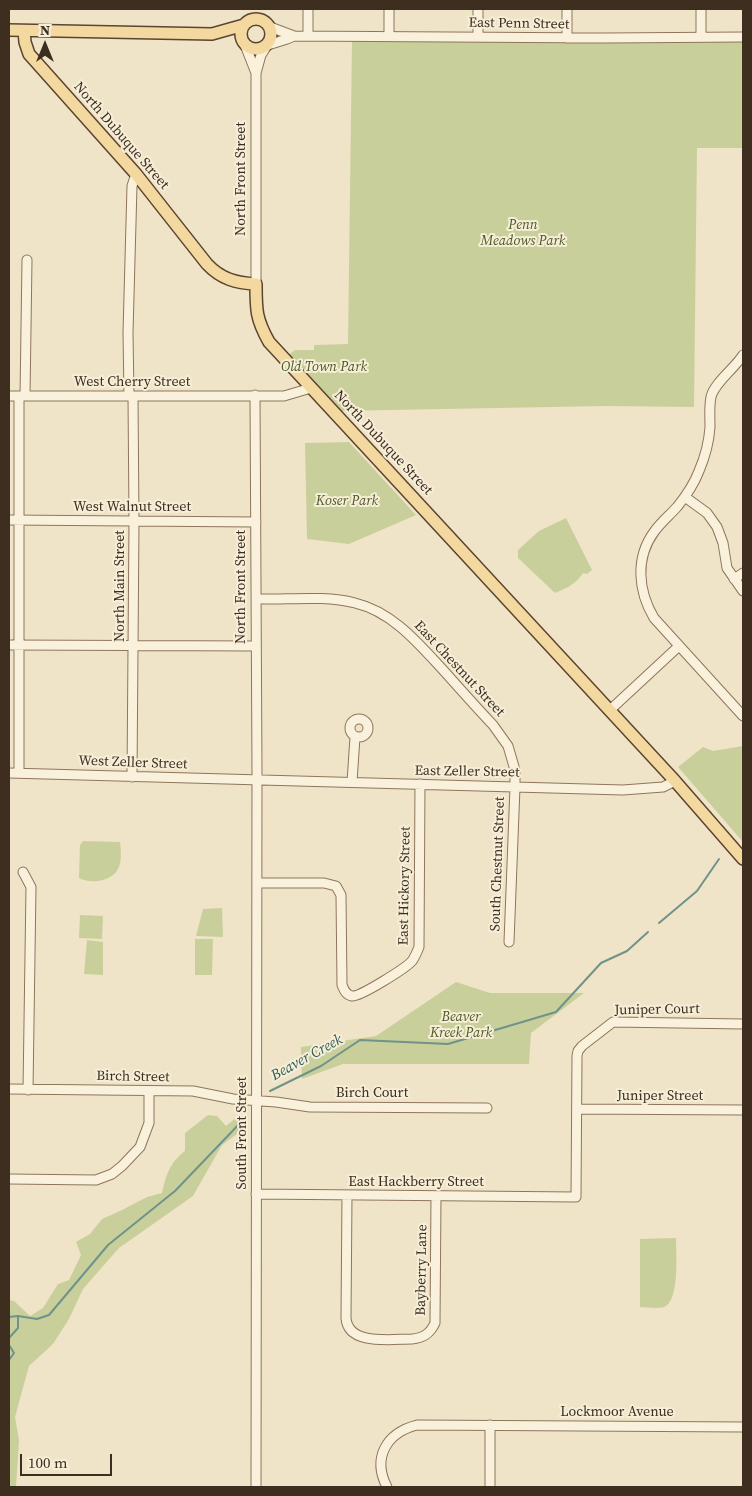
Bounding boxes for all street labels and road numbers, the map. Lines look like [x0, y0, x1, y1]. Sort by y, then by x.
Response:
street label: East Penn Street [468, 15, 570, 33]
street label: North Dubuque Street [70, 79, 172, 193]
street label: North Front Street [233, 122, 249, 236]
street label: West Cherry Street [74, 374, 190, 390]
street label: North Dubuque Street [330, 387, 436, 499]
street label: West Walnut Street [73, 499, 191, 515]
street label: North Main Street [112, 530, 128, 642]
street label: North Front Street [233, 530, 249, 644]
street label: East Chestnut Street [410, 618, 508, 720]
street label: West Zeller Street [78, 753, 188, 773]
street label: East Zeller Street [414, 763, 520, 781]
street label: South Chestnut Street [487, 796, 509, 932]
street label: East Hickory Street [396, 826, 414, 946]
street label: Juniper Court [614, 1001, 700, 1019]
street label: Birch Street [96, 1068, 170, 1086]
street label: South Front Street [234, 1077, 250, 1189]
street label: Birch Court [336, 1085, 408, 1101]
street label: Juniper Street [617, 1088, 703, 1104]
street label: East Hackberry Street [348, 1174, 484, 1190]
street label: Bayberry Lane [413, 1224, 431, 1316]
street label: Lockmoor Avenue [560, 1404, 674, 1420]

